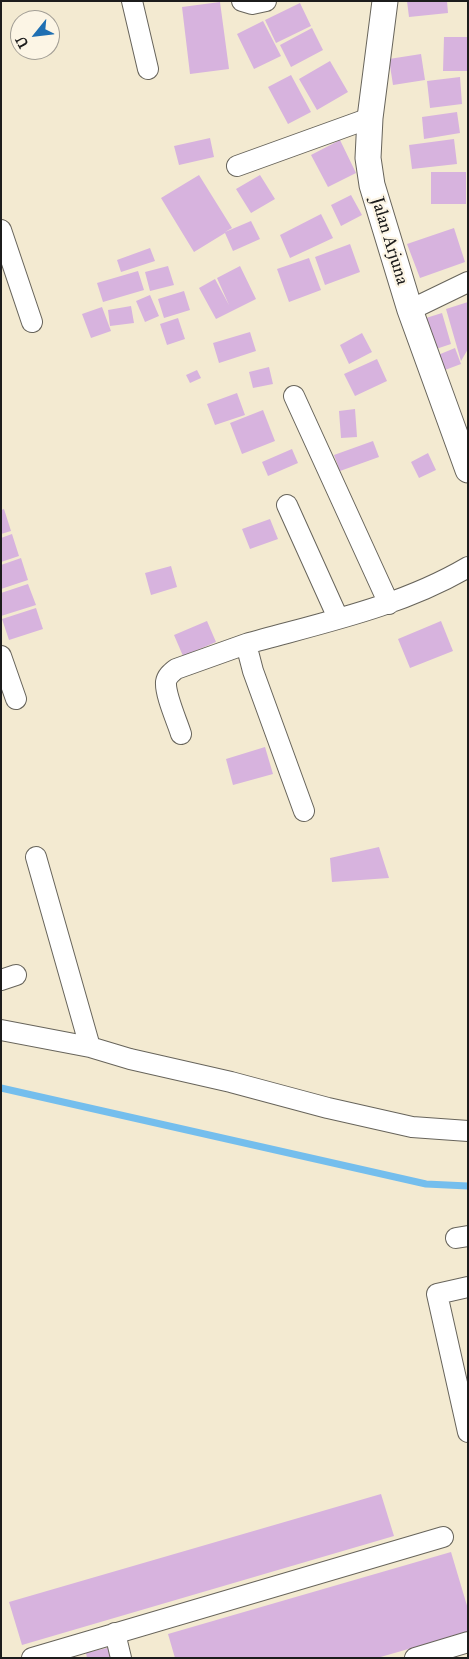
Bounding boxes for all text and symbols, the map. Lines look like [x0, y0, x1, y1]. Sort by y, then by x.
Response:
north arrow [10, 10, 60, 60]
text: U [12, 33, 32, 51]
street label: Jalan Arjuna [365, 194, 413, 288]

